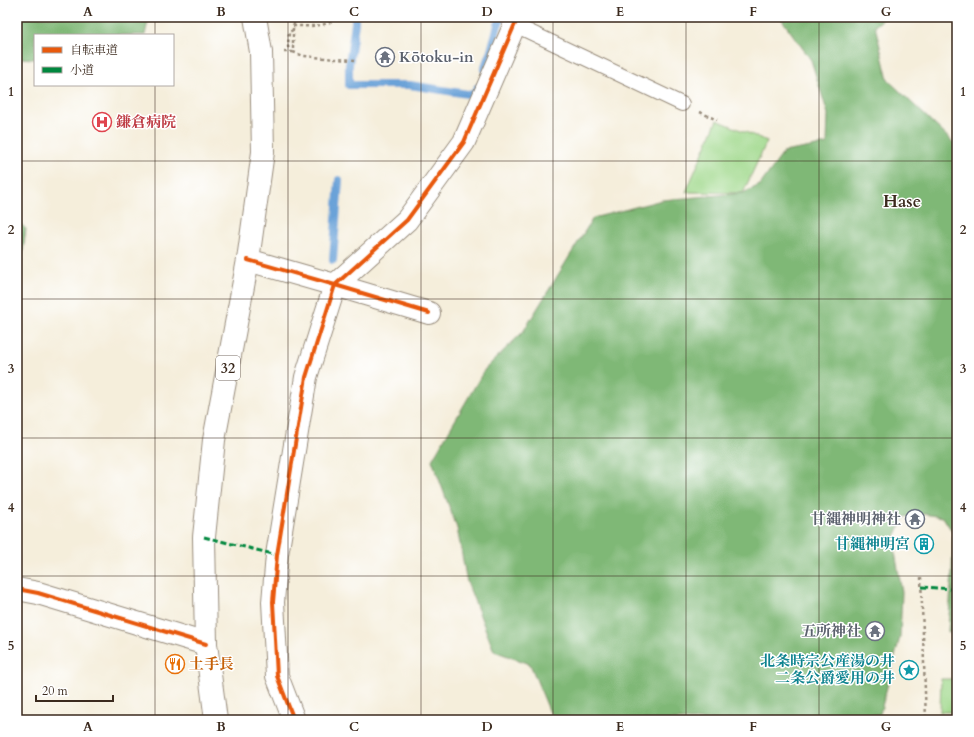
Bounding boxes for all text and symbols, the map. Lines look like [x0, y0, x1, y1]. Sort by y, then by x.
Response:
text: A [83, 3, 93, 21]
text: B [216, 3, 226, 21]
text: C [349, 3, 359, 21]
text: D [481, 3, 493, 21]
text: E [616, 3, 624, 21]
text: F [749, 3, 757, 21]
text: G [881, 3, 892, 21]
legend [34, 34, 174, 86]
text: 自転車道 [70, 42, 118, 58]
temple icon: Kōtoku-in [374, 46, 396, 68]
place label: Kōtoku-in [399, 47, 474, 67]
text: 小道 [70, 62, 94, 78]
text: 1 [8, 83, 14, 101]
text: 1 [960, 83, 966, 101]
hospital icon: 鎌倉病院 [91, 111, 113, 133]
place label: 鎌倉病院 [116, 112, 176, 132]
district label: Hase [883, 190, 921, 213]
text: 2 [8, 221, 15, 239]
text: 2 [960, 221, 967, 239]
road number: 32 [216, 356, 240, 380]
text: 3 [8, 360, 15, 378]
text: 3 [960, 360, 967, 378]
text: 4 [8, 499, 15, 517]
text: 4 [960, 499, 967, 517]
temple icon: 甘縄神明神社 [904, 508, 926, 530]
place label: 甘縄神明神社 [811, 509, 901, 529]
building icon: 甘縄神明宮 [913, 533, 935, 555]
place label: 甘縄神明宮 [835, 534, 910, 554]
temple icon: 五所神社 [864, 620, 886, 642]
place label: 五所神社 [801, 621, 861, 641]
text: 5 [8, 637, 14, 655]
text: 5 [960, 637, 966, 655]
place label: 北条時宗公産湯の井 二条公爵愛用の井 [760, 651, 895, 688]
restaurant icon: 土手長 [164, 653, 186, 675]
place label: 土手長 [189, 654, 234, 674]
place icon: 北条時宗公産湯の井 二条公爵愛用の井 [898, 659, 920, 681]
scale bar [36, 677, 113, 703]
text: 20 m [42, 683, 69, 699]
text: A [83, 718, 93, 736]
text: B [216, 718, 226, 736]
text: C [349, 718, 359, 736]
text: D [481, 718, 493, 736]
text: E [616, 718, 624, 736]
text: F [749, 718, 757, 736]
text: G [881, 718, 892, 736]

